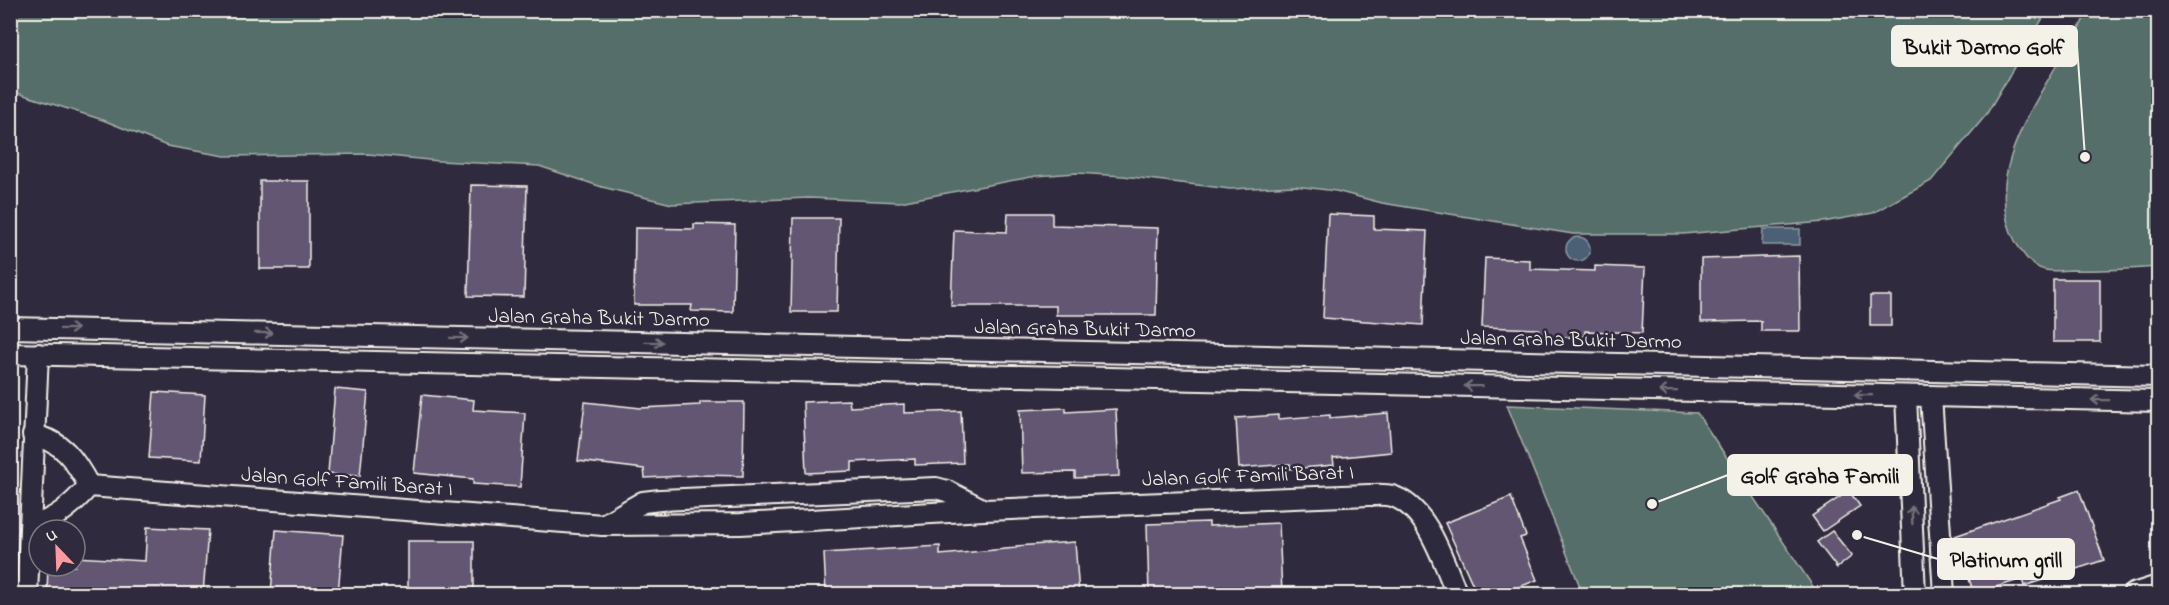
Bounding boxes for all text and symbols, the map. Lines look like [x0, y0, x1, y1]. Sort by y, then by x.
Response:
callout: Bukit Darmo Golf [1892, 26, 2077, 66]
text: Bukit Darmo Golf [1902, 33, 2065, 65]
street label: Jalan Graha Bukit Darmo [488, 302, 710, 336]
street label: Jalan Graha Bukit Darmo [974, 313, 1196, 347]
one-way arrow [58, 323, 78, 335]
street label: Jalan Graha Bukit Darmo [1460, 324, 1682, 358]
one-way arrow [253, 328, 273, 339]
one-way arrow [448, 332, 468, 344]
one-way arrow [643, 336, 663, 348]
one-way arrow [1464, 381, 1484, 392]
one-way arrow [1659, 385, 1679, 396]
one-way arrow [1854, 389, 1874, 401]
one-way arrow [2091, 394, 2111, 406]
callout: Golf Graha Famili [1728, 455, 1912, 495]
street label: Jalan Golf Famili Barat I [1142, 458, 1355, 496]
street label: Jalan Golf Famili Barat I [240, 461, 454, 505]
text: Golf Graha Famili [1740, 462, 1900, 494]
one-way arrow [1906, 506, 1917, 526]
north arrow [27, 518, 87, 578]
text: U [43, 523, 61, 549]
callout: Platinum grill [1938, 539, 2074, 579]
text: Platinum grill [1950, 546, 2062, 579]

